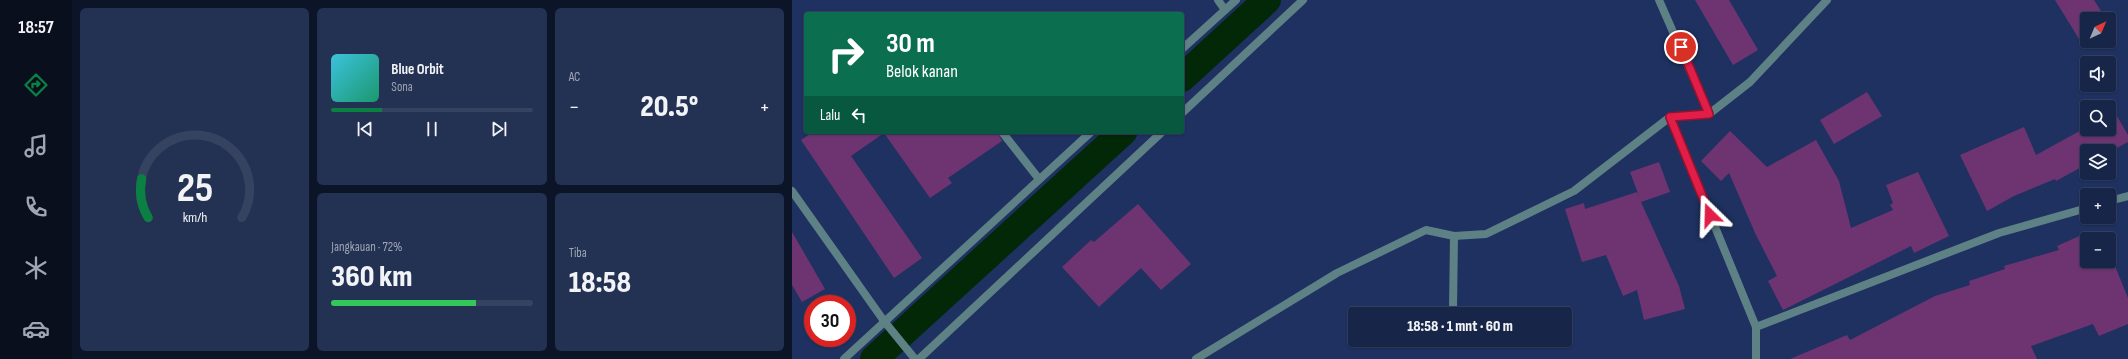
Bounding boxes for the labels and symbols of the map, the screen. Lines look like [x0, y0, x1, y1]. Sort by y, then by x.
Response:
north arrow [2080, 12, 2116, 48]
pin [1664, 30, 1698, 64]
position arrow [1689, 194, 1731, 236]
speed limit sign: 30 [804, 295, 856, 347]

